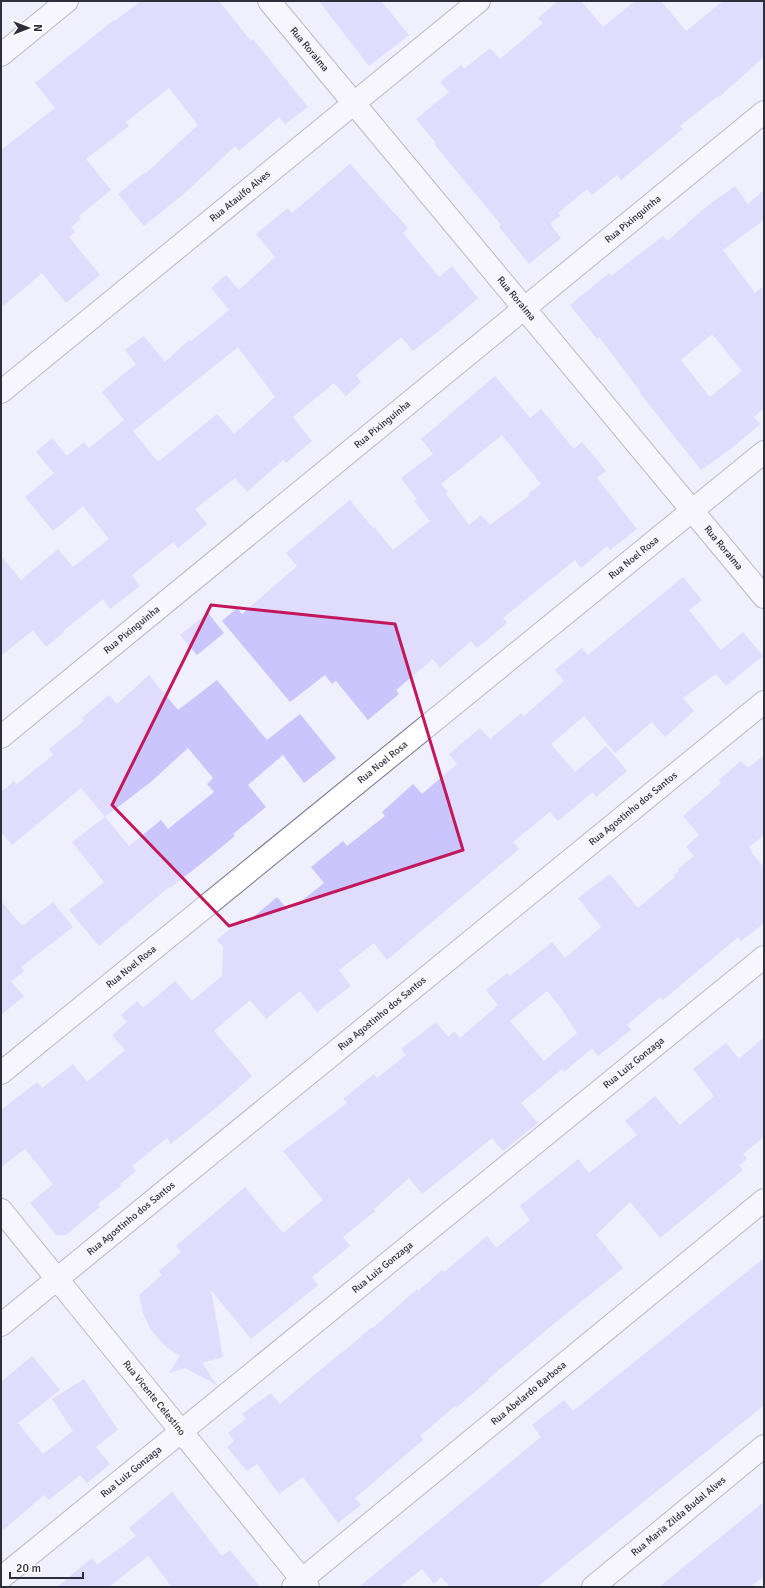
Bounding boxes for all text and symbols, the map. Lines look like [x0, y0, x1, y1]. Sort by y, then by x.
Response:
north arrow [8, 8, 48, 48]
text: N [31, 24, 44, 32]
street label: Rua Roraima [287, 25, 331, 74]
street label: Rua Ataulfo Alves [207, 168, 273, 225]
street label: Rua Pixinguinha [602, 193, 664, 246]
street label: Rua Roraima [494, 274, 538, 323]
street label: Rua Pixinguinha [352, 398, 413, 451]
street label: Rua Roraima [701, 523, 745, 573]
street label: Rua Noel Rosa [606, 534, 661, 582]
street label: Rua Pixinguinha [101, 603, 162, 656]
street label: Rua Noel Rosa [355, 738, 410, 786]
street label: Rua Agostinho dos Santos [587, 769, 680, 848]
street label: Rua Noel Rosa [104, 943, 159, 991]
street label: Rua Agostinho dos Santos [336, 974, 429, 1053]
street label: Rua Luiz Gonzaga [601, 1034, 667, 1091]
street label: Rua Agostinho dos Santos [85, 1179, 178, 1258]
street label: Rua Luiz Gonzaga [350, 1239, 416, 1296]
street label: Rua Vicente Celestino [120, 1358, 188, 1438]
street label: Rua Abelardo Barbosa [488, 1359, 569, 1428]
street label: Rua Luiz Gonzaga [98, 1444, 164, 1500]
street label: Rua Maria Zilda Budal Alves [629, 1473, 729, 1559]
scale bar [10, 1554, 83, 1580]
text: 20 m [16, 1561, 41, 1576]

